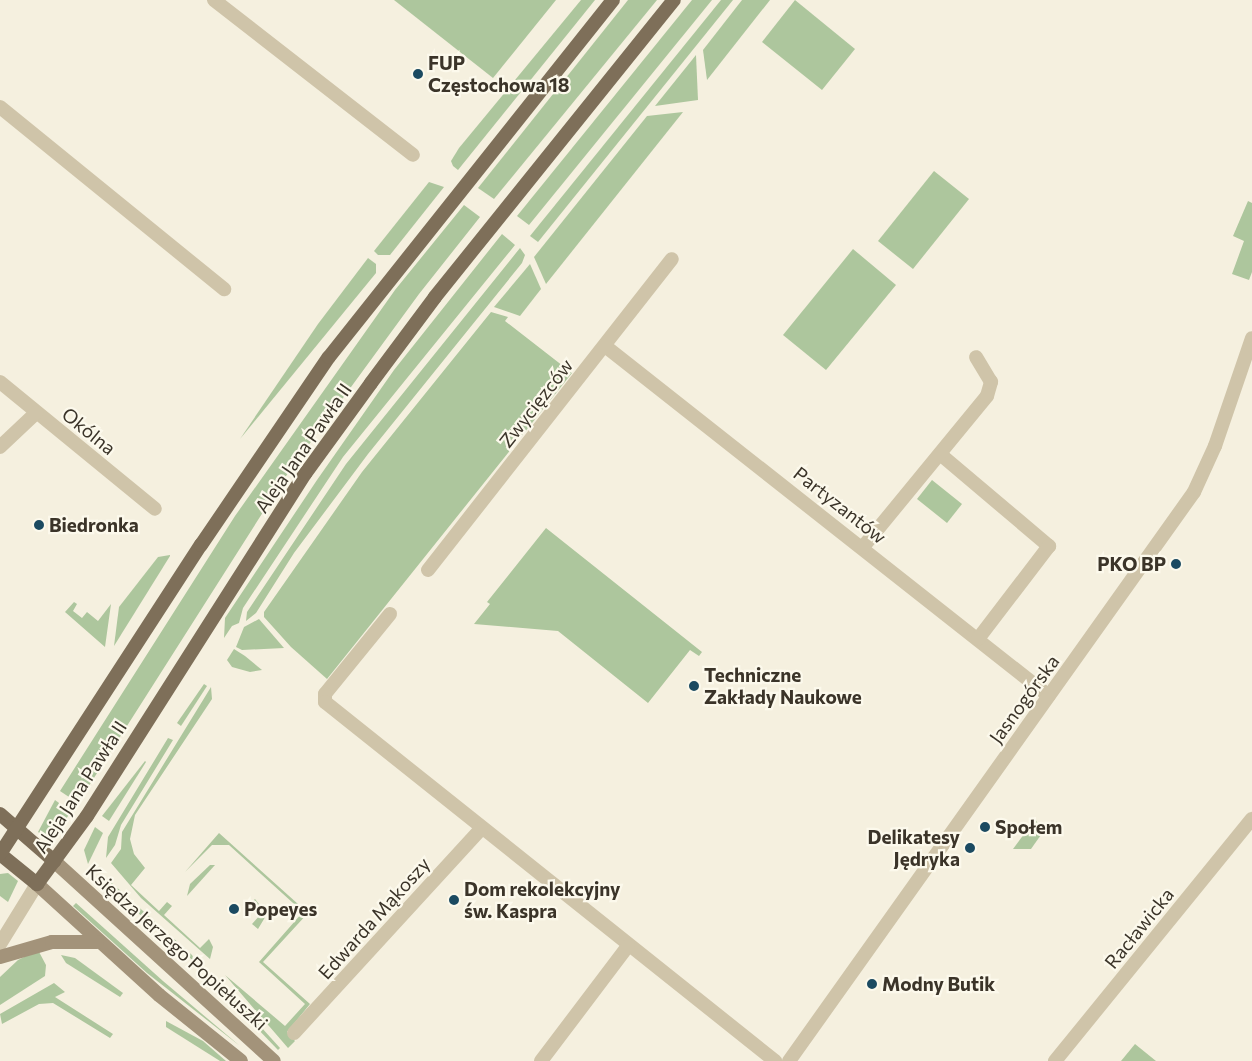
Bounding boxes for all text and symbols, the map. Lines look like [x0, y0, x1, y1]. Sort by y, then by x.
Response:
place label: FUP Częstochowa 18 [428, 52, 569, 96]
marker: FUP Częstochowa 18 [412, 68, 424, 80]
street label: Zwycięzców [494, 354, 578, 452]
street label: Aleja Jana Pawła II [250, 379, 356, 517]
street label: Okólna [58, 403, 120, 459]
street label: Partyzantów [789, 462, 891, 548]
place label: Biedronka [49, 514, 139, 536]
marker: Biedronka [33, 519, 45, 531]
place label: PKO BP [1097, 553, 1166, 575]
marker: PKO BP [1170, 558, 1182, 570]
street label: Jasnogórska [984, 650, 1064, 748]
place label: Techniczne Zakłady Naukowe [704, 664, 862, 708]
marker: Techniczne Zakłady Naukowe [688, 680, 700, 692]
street label: Aleja Jana Pawła II [29, 717, 131, 857]
place label: Społem [995, 816, 1062, 838]
marker: Społem [979, 821, 991, 833]
place label: Delikatesy Jędryka [868, 826, 960, 870]
marker: Delikatesy Jędryka [964, 842, 976, 854]
street label: Edwarda Mąkoszy [313, 852, 435, 984]
street label: Księdza Jerzego Popiełuszki [81, 859, 273, 1035]
place label: Dom rekolekcyjny św. Kaspra [464, 878, 621, 922]
street label: Racławicka [1100, 883, 1178, 973]
marker: Dom rekolekcyjny św. Kaspra [448, 894, 460, 906]
place label: Popeyes [244, 898, 317, 920]
marker: Popeyes [228, 903, 240, 915]
place label: Modny Butik [882, 973, 995, 995]
marker: Modny Butik [866, 978, 878, 990]

